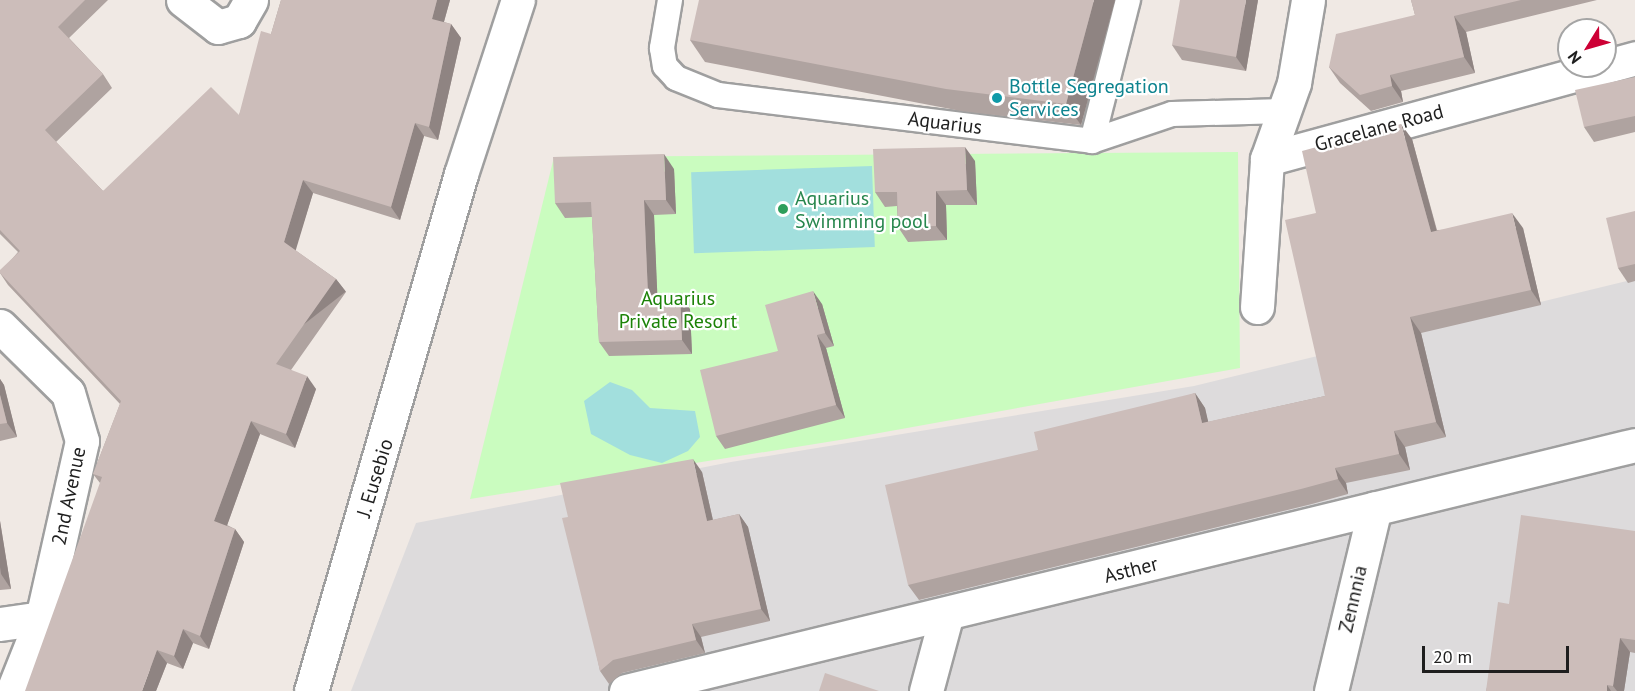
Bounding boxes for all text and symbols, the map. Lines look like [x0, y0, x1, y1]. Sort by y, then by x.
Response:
north arrow [1557, 18, 1617, 78]
text: N [1563, 47, 1585, 68]
place label: Bottle Segregation Services [1009, 74, 1169, 121]
marker: Bottle Segregation Services [990, 91, 1004, 105]
street label: Gracelane Road [1312, 99, 1446, 157]
street label: Aquarius [907, 107, 983, 139]
place label: Aquarius Swimming pool [795, 186, 929, 233]
marker: Aquarius Swimming pool [776, 202, 790, 216]
park label: Aquarius Private Resort [619, 286, 737, 333]
street label: J. Eusebio [351, 435, 399, 521]
street label: 2nd Avenue [47, 444, 91, 548]
street label: Asther [1102, 552, 1160, 588]
street label: Zennnia [1334, 563, 1372, 635]
scale bar [1425, 634, 1572, 672]
text: 20 m [1433, 645, 1472, 668]

